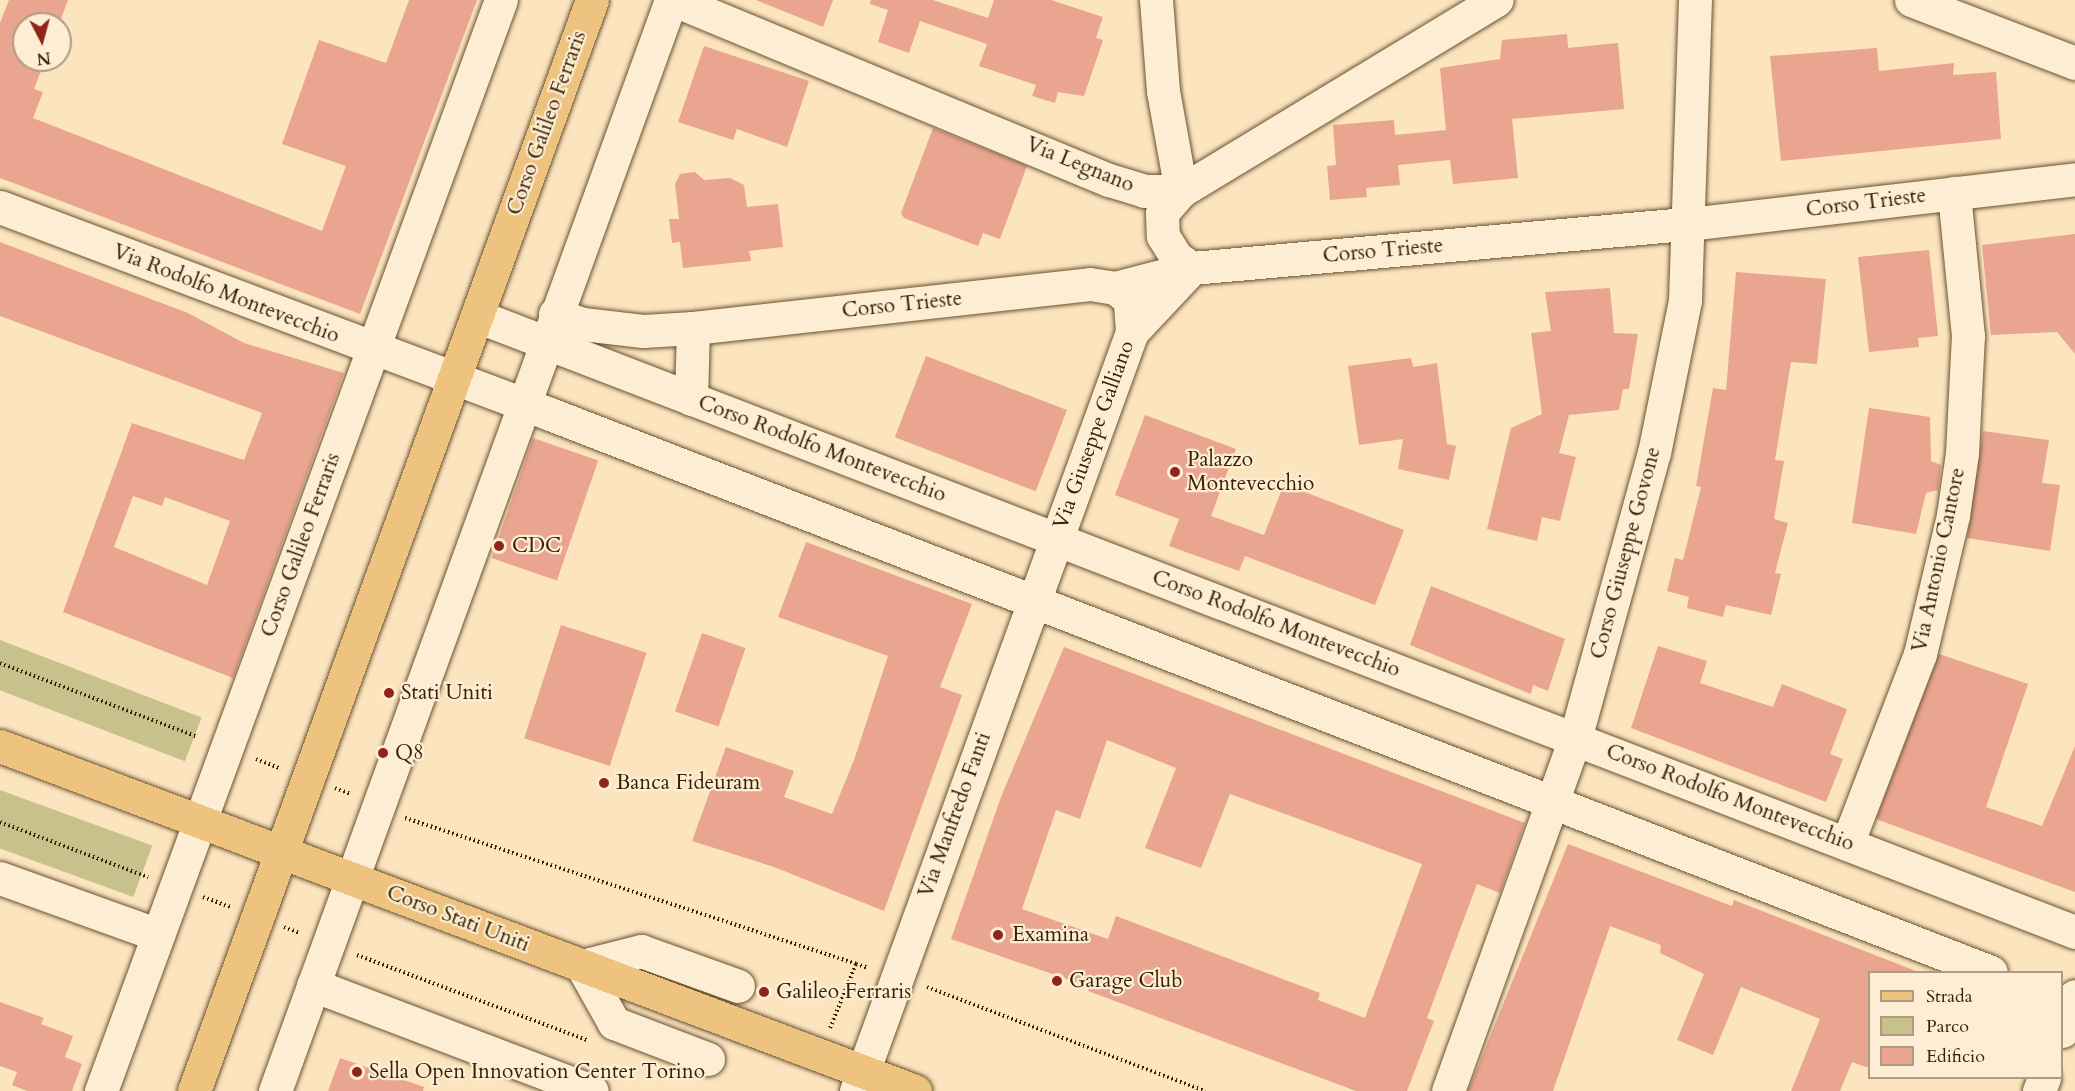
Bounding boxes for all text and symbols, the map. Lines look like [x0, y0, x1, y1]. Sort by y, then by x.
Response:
north arrow [12, 12, 72, 72]
street label: Corso Galileo Ferraris [502, 27, 592, 219]
text: N [36, 46, 52, 70]
street label: Via Legnano [1022, 132, 1138, 198]
street label: Corso Trieste [1805, 183, 1927, 223]
street label: Corso Trieste [1322, 233, 1444, 269]
street label: Via Rodolfo Montevecchio [109, 239, 343, 349]
street label: Corso Trieste [841, 286, 963, 324]
street label: Via Giuseppe Galliano [1048, 337, 1140, 533]
street label: Corso Rodolfo Montevecchio [694, 390, 950, 508]
street label: Corso Giuseppe Govone [1586, 444, 1666, 662]
place label: Palazzo Montevecchio [1187, 447, 1314, 497]
street label: Corso Galileo Ferraris [256, 449, 346, 641]
marker: Palazzo Montevecchio [1168, 465, 1182, 479]
street label: Via Antonio Cantore [1907, 465, 1971, 655]
place label: CDC [512, 533, 561, 559]
marker: CDC [490, 537, 508, 555]
street label: Corso Rodolfo Montevecchio [1148, 565, 1404, 683]
place label: Stati Uniti [401, 680, 493, 706]
marker: Stati Uniti [382, 686, 396, 700]
street label: Via Manfredo Fanti [913, 729, 997, 901]
street label: Corso Rodolfo Montevecchio [1602, 739, 1858, 857]
place label: Q8 [395, 740, 424, 766]
marker: Q8 [376, 746, 390, 760]
place label: Banca Fideuram [616, 770, 760, 796]
marker: Banca Fideuram [597, 776, 611, 790]
street label: Corso Stati Uniti [383, 880, 533, 958]
place label: Examina [1012, 922, 1089, 948]
marker: Examina [989, 926, 1007, 944]
place label: Garage Club [1069, 968, 1183, 994]
legend [1868, 971, 2063, 1079]
marker: Garage Club [1050, 974, 1064, 988]
place label: Galileo Ferraris [776, 979, 911, 1005]
text: Strada [1926, 984, 1972, 1009]
marker: Galileo Ferraris [757, 985, 771, 999]
text: Parco [1926, 1014, 1969, 1039]
text: Edificio [1926, 1044, 1985, 1069]
place label: Sella Open Innovation Center Torino [369, 1059, 705, 1085]
marker: Sella Open Innovation Center Torino [350, 1065, 364, 1079]

